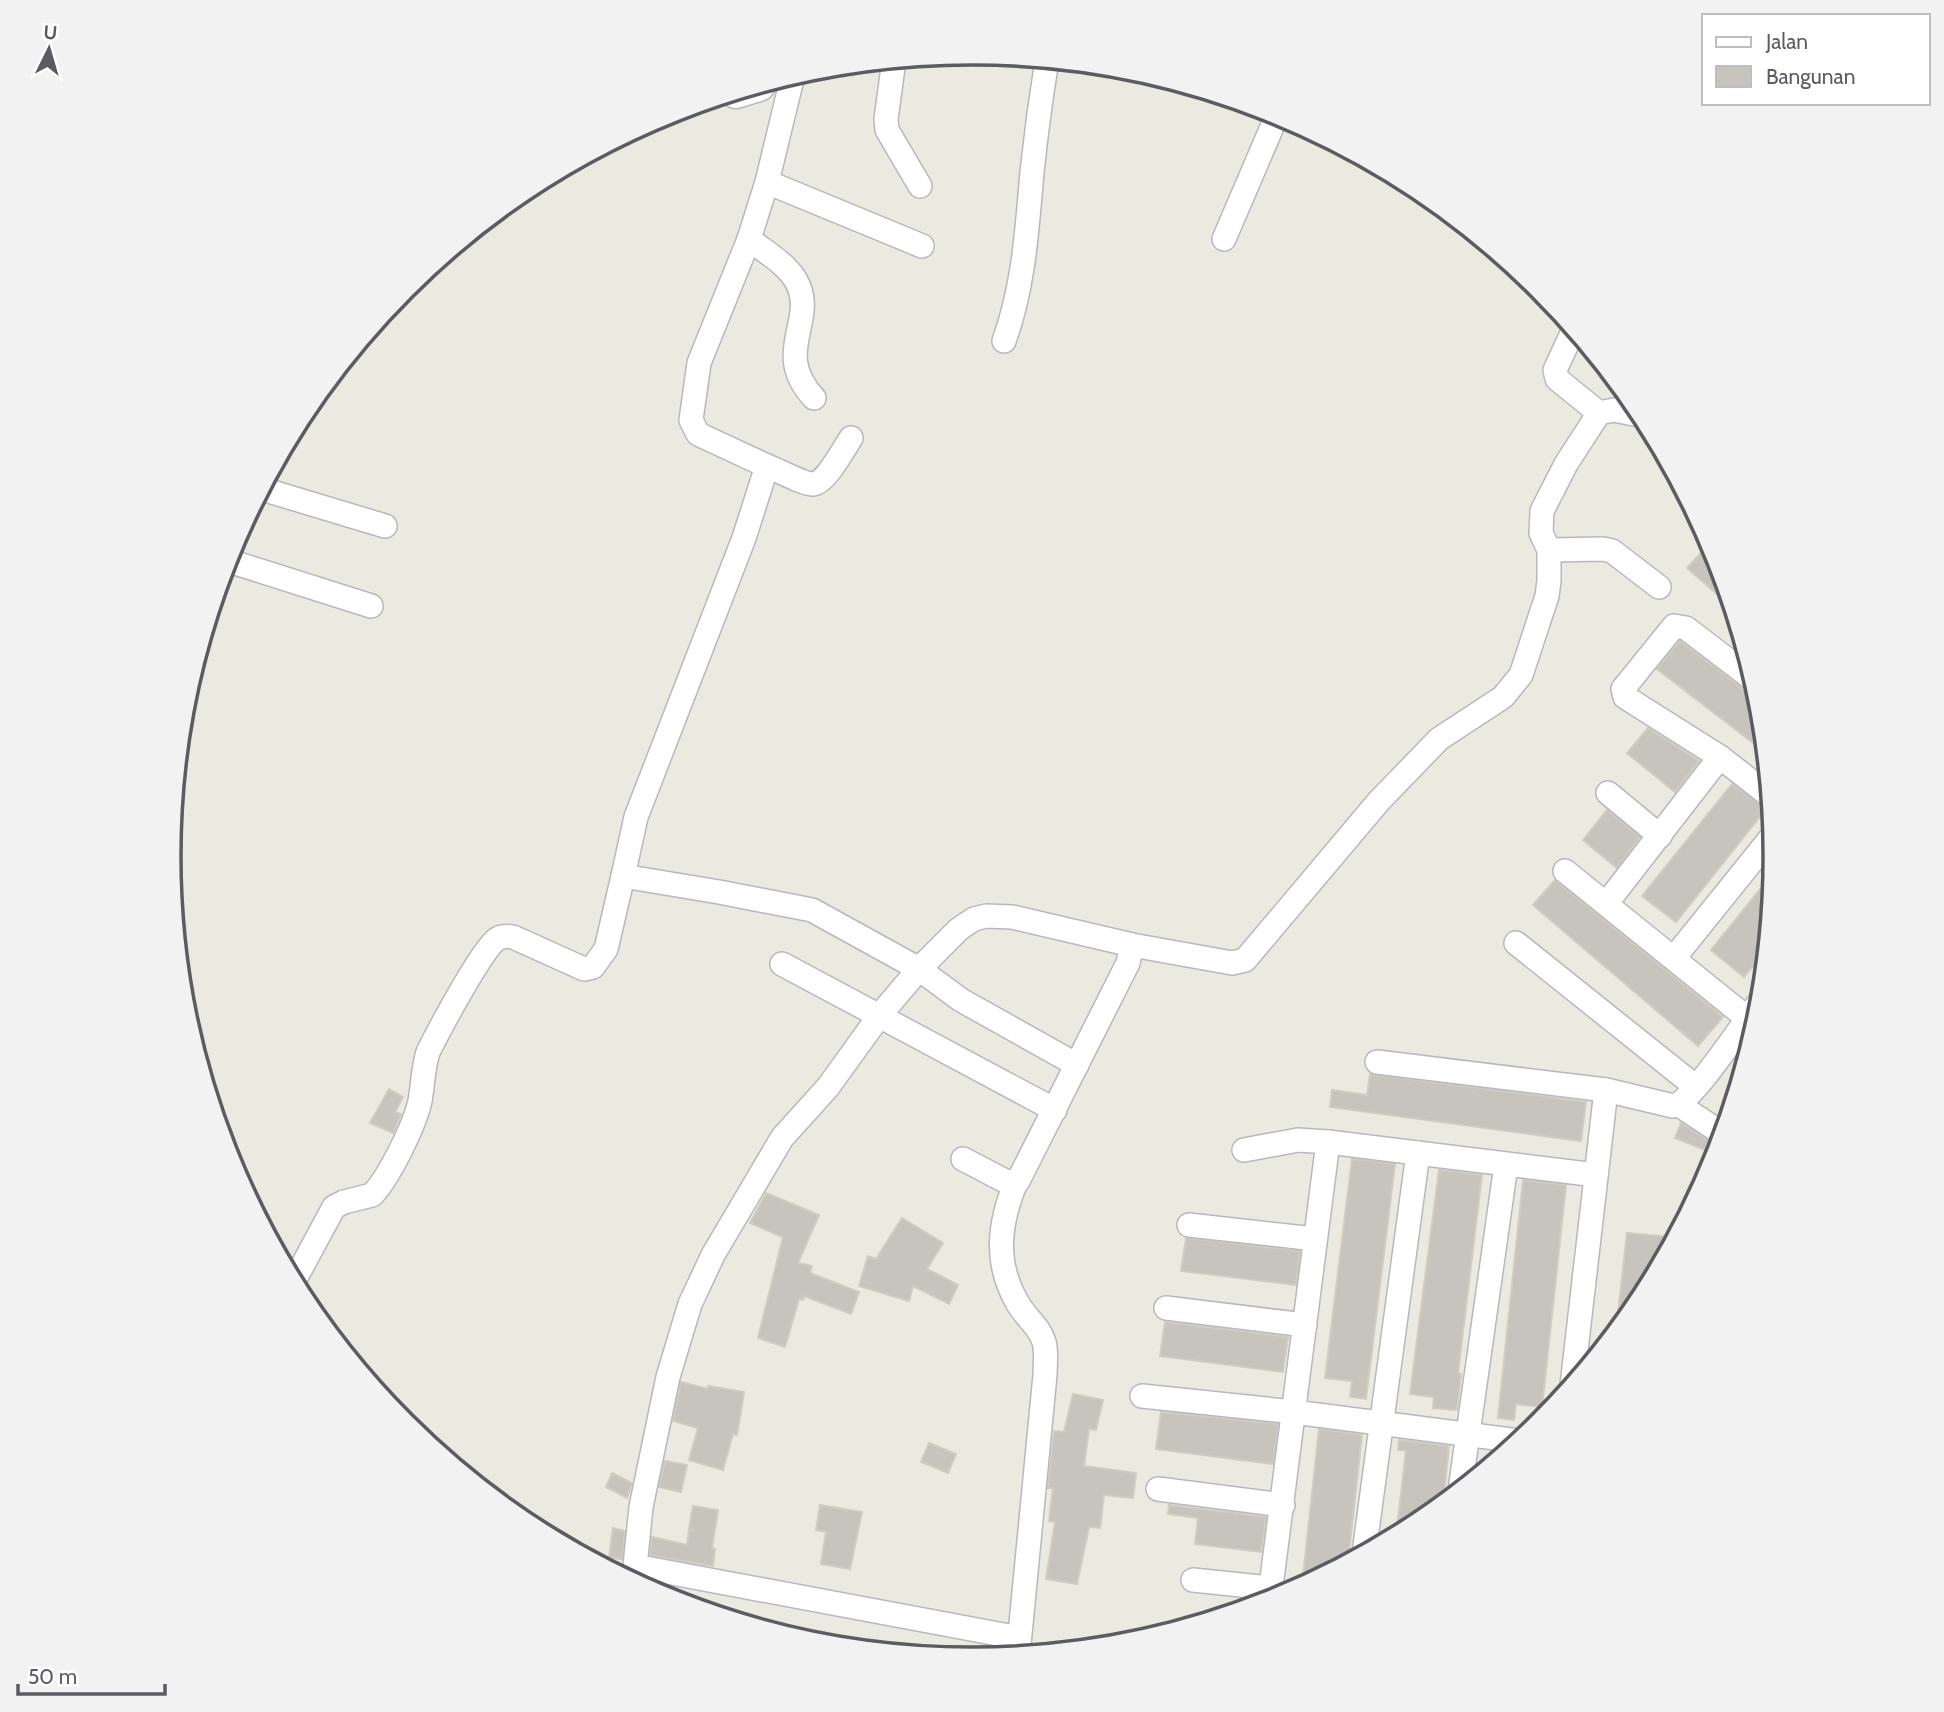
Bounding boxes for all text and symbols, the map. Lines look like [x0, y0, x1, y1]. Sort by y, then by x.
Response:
north arrow [14, 14, 84, 84]
legend [1702, 14, 1930, 105]
text: U [43, 21, 58, 45]
text: Jalan [1765, 29, 1808, 54]
text: Bangunan [1766, 64, 1855, 89]
scale bar [18, 1652, 164, 1696]
text: 50 m [28, 1664, 77, 1689]

